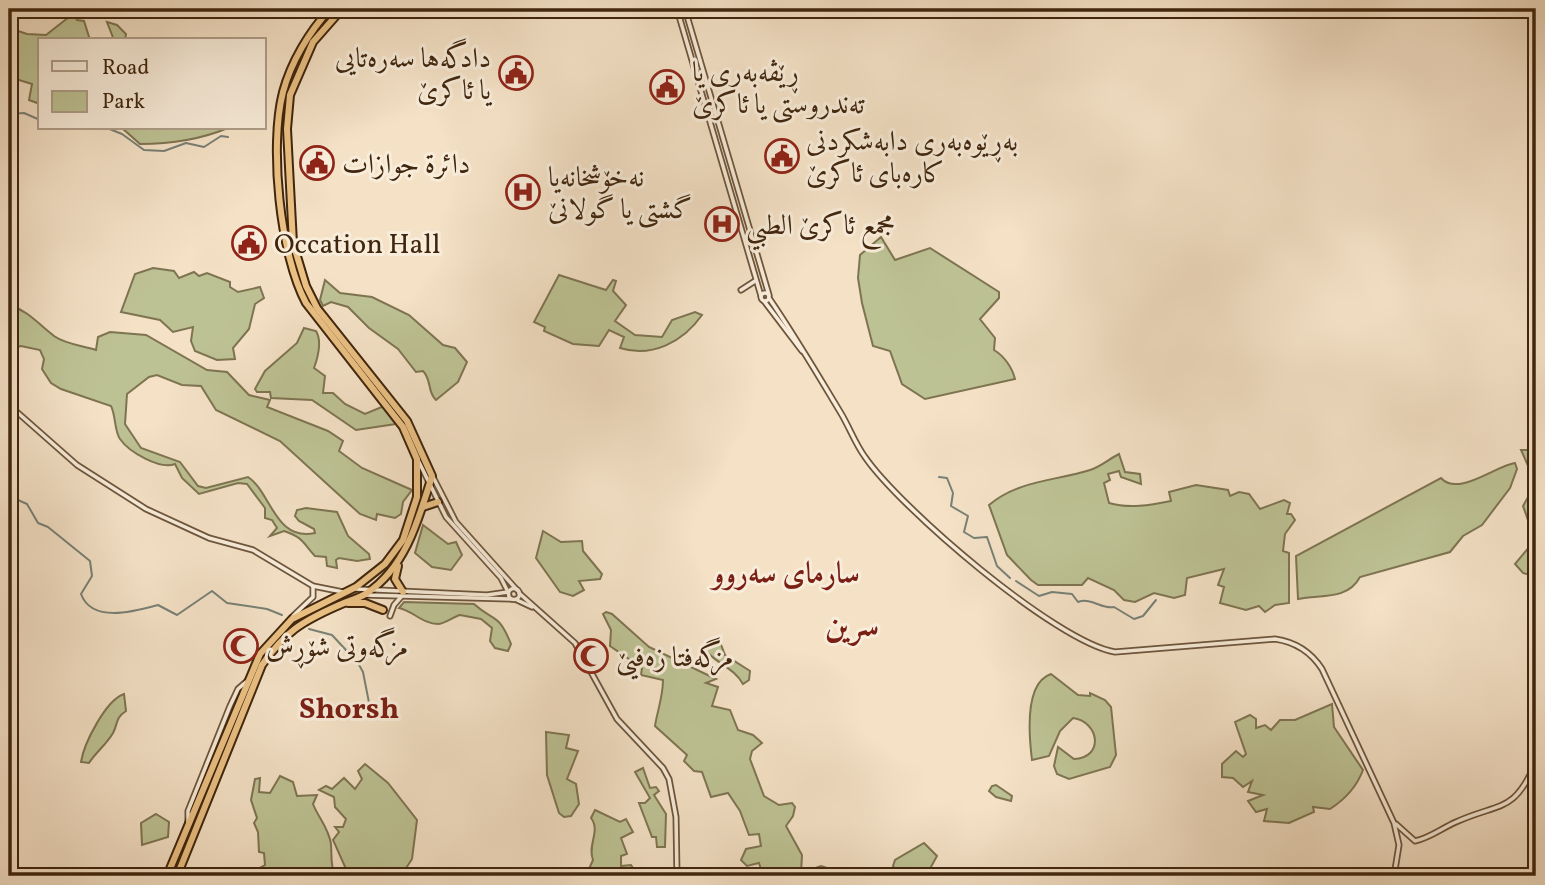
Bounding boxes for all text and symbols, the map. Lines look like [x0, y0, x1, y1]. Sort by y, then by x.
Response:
legend [38, 38, 266, 130]
place label: دادگەها سەرەتایی یا ئاکرێ [335, 38, 493, 111]
text: Road [102, 54, 149, 83]
public building icon: دادگەها سەرەتایی یا ئاکرێ [497, 54, 535, 92]
place label: ڕێڤەبەری یا تەندروستی یا ئاکرێ [692, 54, 865, 125]
public building icon: ڕێڤەبەری یا تەندروستی یا ئاکرێ [648, 68, 686, 106]
text: Park [102, 88, 145, 117]
place label: بەڕێوەبەری دابەشکردنی کارەبای ئاکرێ [806, 123, 1018, 194]
public building icon: بەڕێوەبەری دابەشکردنی کارەبای ئاکرێ [763, 137, 801, 175]
public building icon: دائرة جوازات [298, 144, 336, 182]
place label: دائرة جوازات [342, 146, 470, 185]
place label: نەخۆشخانەیا گشتی یا گولانێ [548, 159, 692, 230]
hospital icon: نەخۆشخانەیا گشتی یا گولانێ [504, 173, 542, 211]
hospital icon: مجمع ئاکرێ الطبي [703, 205, 741, 243]
place label: مجمع ئاکرێ الطبي [746, 207, 895, 251]
public building icon: Occation Hall [230, 224, 268, 262]
place label: Occation Hall [274, 226, 440, 265]
district label: سارمای سەروو [709, 554, 860, 596]
district label: سرين [825, 606, 879, 650]
mosque icon: مزگەوتی شۆڕش [222, 627, 260, 665]
place label: مزگەوتی شۆڕش [266, 627, 408, 669]
mosque icon: مزگەفتا زەفیێ [572, 637, 610, 675]
place label: مزگەفتا زەفیێ [616, 637, 734, 680]
district label: Shorsh [299, 689, 399, 731]

